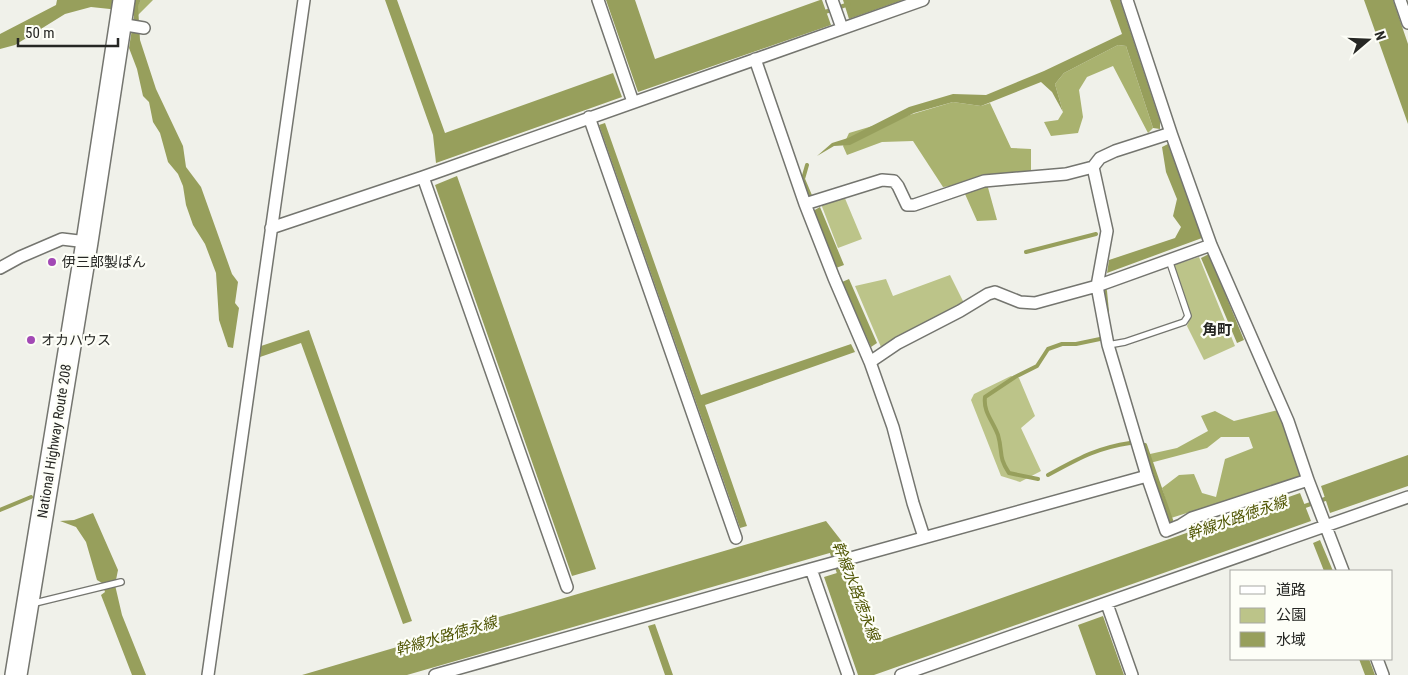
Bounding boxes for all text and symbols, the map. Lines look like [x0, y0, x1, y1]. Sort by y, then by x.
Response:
scale bar [18, 15, 118, 47]
north arrow [1343, 15, 1393, 65]
text: 50 m [25, 24, 55, 42]
text: N [1371, 29, 1389, 42]
place label: 伊三郎製ぱん [62, 254, 146, 270]
marker: 伊三郎製ぱん [46, 256, 58, 268]
district label: 角町 [1202, 321, 1232, 339]
place label: オカハウス [41, 332, 111, 348]
marker: オカハウス [25, 334, 37, 346]
street label: National Highway Route 208 [34, 363, 74, 519]
water label: 幹線水路徳永線 [1184, 492, 1291, 544]
water label: 幹線水路徳永線 [829, 539, 884, 645]
legend [1230, 570, 1393, 660]
text: 道路 [1276, 581, 1306, 599]
text: 公園 [1276, 606, 1306, 624]
water label: 幹線水路徳永線 [393, 612, 501, 659]
text: 水域 [1276, 631, 1306, 649]

